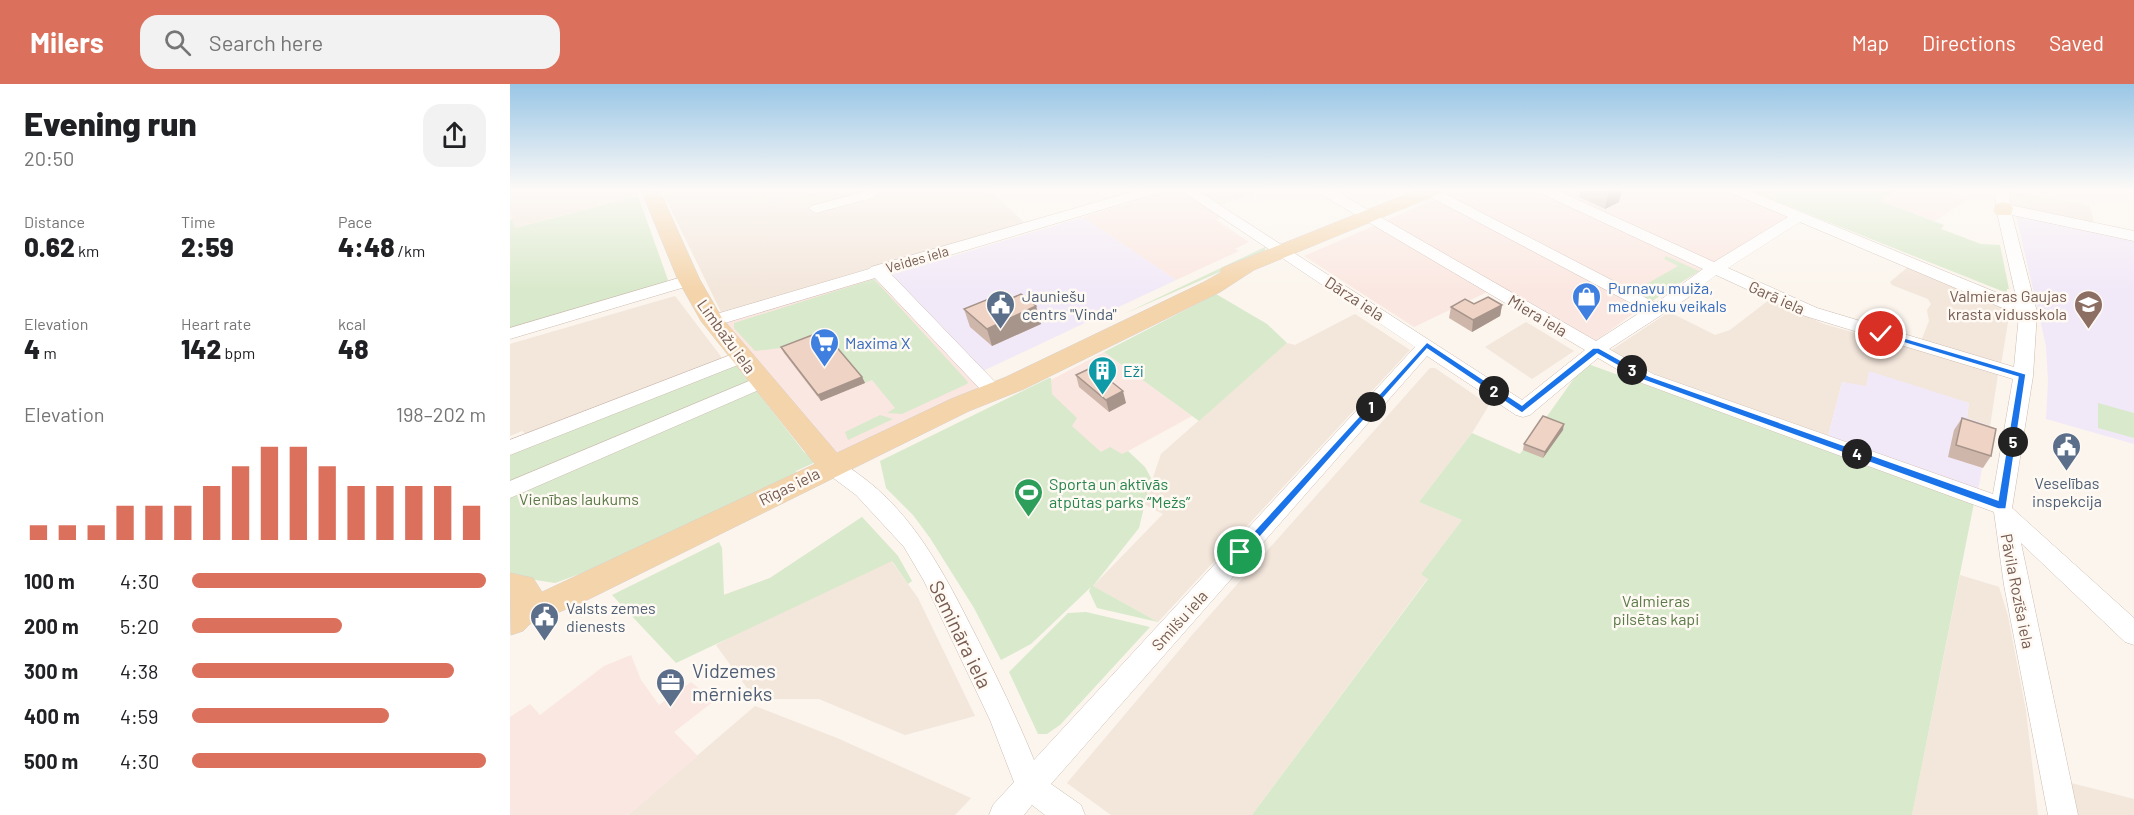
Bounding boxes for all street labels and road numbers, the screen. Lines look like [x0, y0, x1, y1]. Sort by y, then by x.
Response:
street label: Veides iela [884, 242, 950, 276]
street label: Dārza iela [1322, 272, 1388, 324]
street label: Garā iela [1746, 276, 1808, 318]
street label: Miera iela [1505, 290, 1571, 340]
street label: Limbažu iela [694, 295, 760, 377]
street label: Rīgas iela [755, 463, 823, 509]
street label: Pāvila Rozīša iela [1998, 532, 2038, 650]
street label: Semināra iela [925, 576, 997, 692]
street label: Smilšu iela [1147, 586, 1211, 654]

